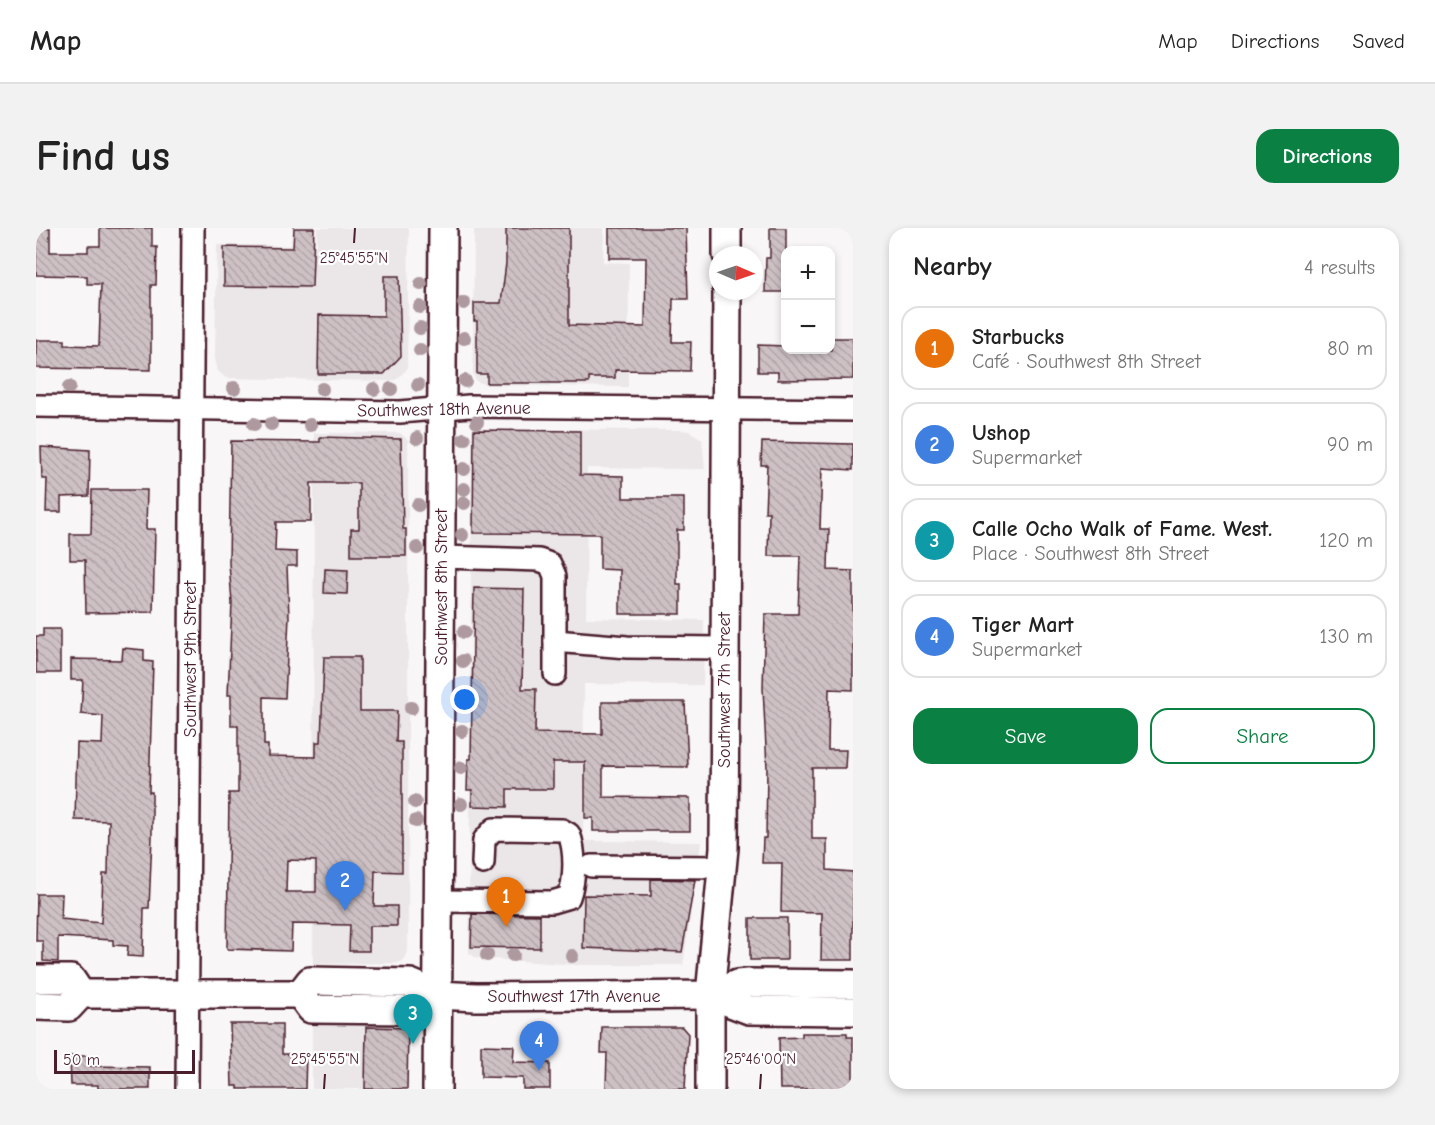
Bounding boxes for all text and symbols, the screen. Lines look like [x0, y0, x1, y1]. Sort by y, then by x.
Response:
text: Map [30, 25, 81, 57]
text: Map [1158, 29, 1198, 53]
text: Directions [1231, 29, 1320, 53]
text: Saved [1353, 29, 1405, 53]
button: Directions [1256, 129, 1399, 183]
text: Find us [36, 132, 170, 181]
north arrow [709, 246, 763, 300]
map controls [781, 246, 835, 354]
button: + [781, 246, 835, 300]
text: 25°45'55"N [320, 249, 388, 267]
text: Nearby [913, 252, 992, 282]
text: 4 results [1304, 256, 1375, 279]
button: − [781, 300, 835, 354]
text: Starbucks [972, 324, 1064, 350]
text: 1 [931, 337, 938, 360]
text: 80 m [1327, 337, 1373, 360]
text: Café · Southwest 8th Street [972, 350, 1201, 373]
street label: Southwest 18th Avenue [357, 397, 531, 422]
text: Ushop [972, 420, 1031, 446]
text: 2 [930, 433, 939, 456]
text: 90 m [1327, 433, 1373, 456]
text: Supermarket [972, 446, 1082, 469]
street label: Southwest 8th Street [431, 508, 452, 665]
text: Calle Ocho Walk of Fame. West. [972, 516, 1272, 542]
text: 3 [930, 529, 939, 552]
text: 120 m [1319, 529, 1373, 552]
text: Place · Southwest 8th Street [972, 542, 1209, 565]
street label: Southwest 9th Street [180, 580, 201, 738]
street label: Southwest 7th Street [714, 611, 735, 768]
text: Tiger Mart [972, 612, 1073, 638]
text: 4 [930, 625, 939, 648]
text: 130 m [1320, 625, 1373, 648]
text: Supermarket [972, 638, 1082, 661]
your location [450, 685, 479, 714]
button: Save [913, 708, 1138, 764]
button: Share [1150, 708, 1375, 764]
pin: 2 [326, 862, 364, 911]
pin: 1 [486, 878, 526, 927]
street label: Southwest 17th Avenue [488, 986, 660, 1007]
pin: 3 [394, 994, 433, 1044]
pin: 4 [520, 1022, 558, 1071]
scale bar [54, 1047, 195, 1074]
text: 25°45'55"N [291, 1050, 359, 1068]
text: 25°46'00"N [726, 1050, 796, 1068]
text: 50 m [63, 1051, 100, 1069]

